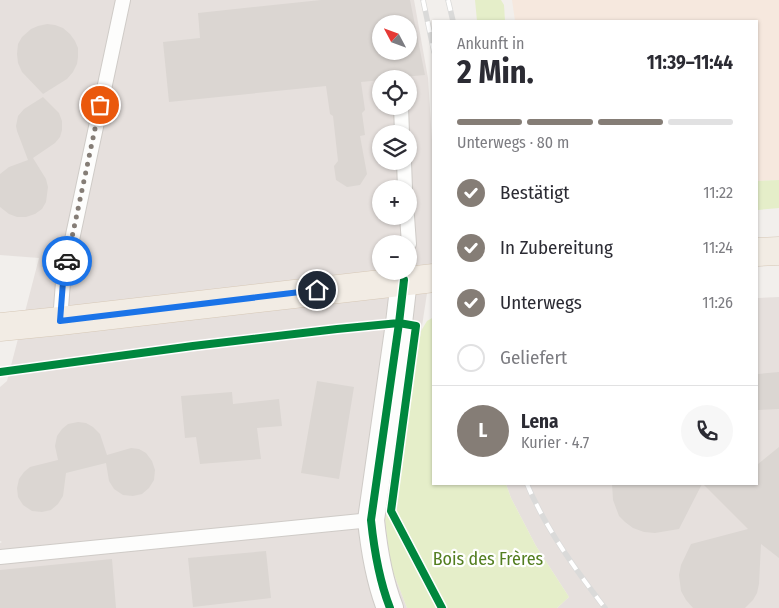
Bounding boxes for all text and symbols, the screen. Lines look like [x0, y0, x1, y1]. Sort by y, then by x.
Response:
north arrow [372, 15, 418, 60]
map controls [372, 15, 417, 280]
text: Ankunft in [457, 34, 524, 53]
text: 11:39–11:44 [647, 51, 733, 74]
text: 2 Min. [457, 53, 534, 91]
button: locate [372, 70, 417, 115]
pin [79, 84, 121, 126]
icon: bag [86, 91, 114, 119]
button: layers [372, 125, 417, 170]
text: Unterwegs · 80 m [457, 133, 569, 152]
icon: check [457, 179, 485, 207]
button: + [372, 180, 417, 225]
text: Bestätigt [500, 181, 569, 204]
text: 11:22 [703, 183, 733, 202]
icon: check [457, 234, 485, 262]
button: − [372, 235, 417, 280]
courier [42, 236, 92, 286]
text: In Zubereitung [500, 236, 613, 259]
text: 11:24 [703, 238, 733, 257]
icon: car [53, 247, 81, 275]
pin [296, 269, 338, 311]
icon: home [303, 276, 331, 304]
icon: check [457, 289, 485, 317]
text: Unterwegs [500, 291, 582, 314]
text: 11:26 [702, 293, 733, 312]
text: Geliefert [500, 346, 567, 369]
button: phone [681, 405, 733, 457]
text: Lena [521, 410, 559, 433]
text: L [479, 419, 487, 442]
text: Kurier · 4.7 [521, 433, 589, 452]
park label: Bois des Frères [433, 548, 544, 570]

